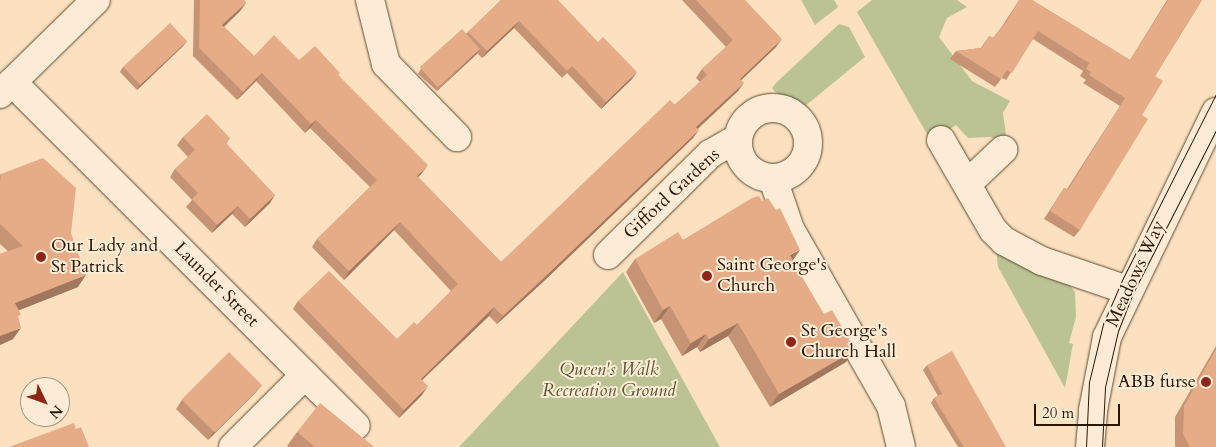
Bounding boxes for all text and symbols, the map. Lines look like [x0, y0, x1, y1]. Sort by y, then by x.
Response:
street label: Gifford Gardens [620, 144, 724, 244]
street label: Meadows Way [1102, 217, 1170, 331]
place label: Our Lady and St Patrick [51, 236, 158, 278]
street label: Launder Street [169, 238, 263, 332]
marker: Our Lady and St Patrick [35, 251, 47, 263]
place label: Saint George's Church [717, 255, 827, 298]
marker: Saint George's Church [701, 270, 713, 282]
place label: St George's Church Hall [801, 321, 896, 364]
marker: St George's Church Hall [785, 336, 797, 348]
park label: Queen's Walk Recreation Ground [542, 360, 676, 402]
place label: ABB furse [1118, 371, 1196, 393]
marker: ABB furse [1200, 376, 1212, 388]
north arrow [20, 377, 70, 427]
scale bar [1036, 394, 1122, 426]
text: N [45, 401, 67, 423]
text: 20 m [1042, 403, 1074, 423]

